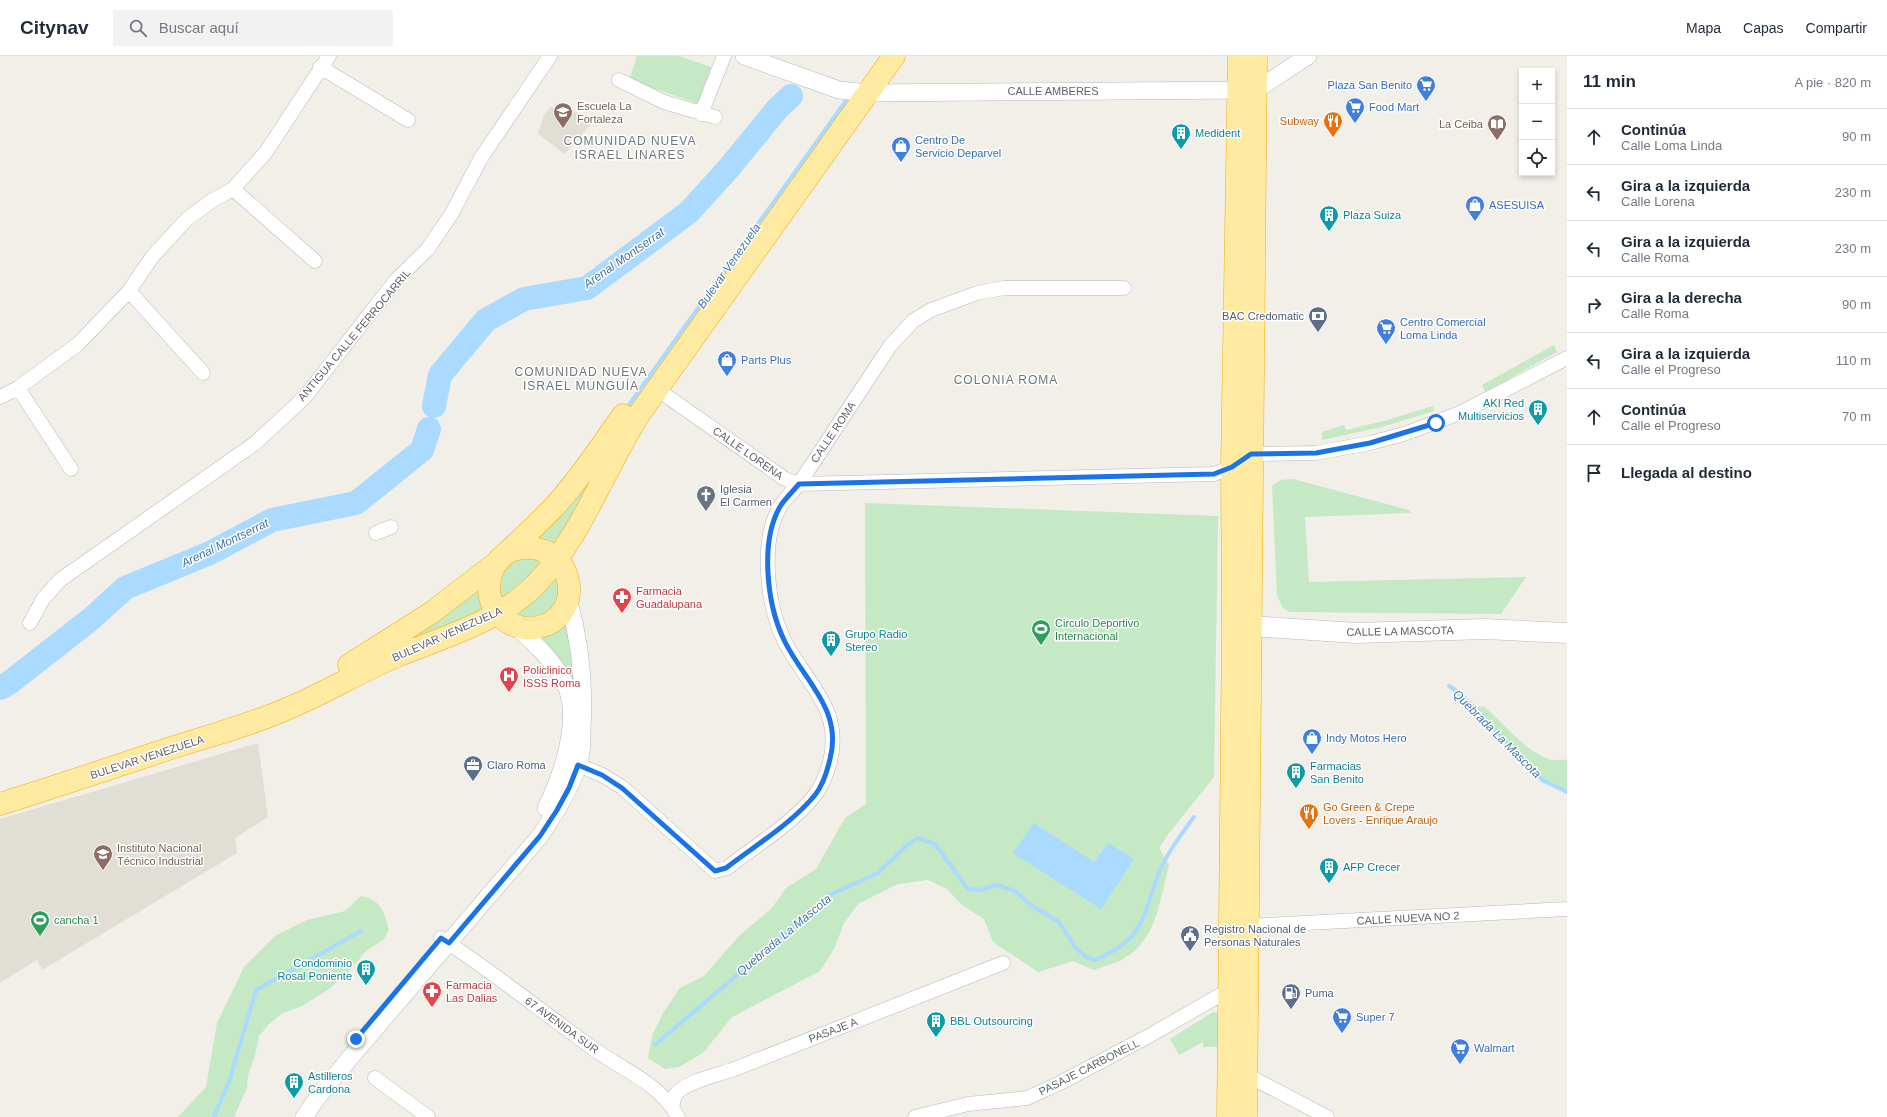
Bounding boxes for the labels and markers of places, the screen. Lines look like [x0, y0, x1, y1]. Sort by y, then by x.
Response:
supermarket icon: Plaza San Benito [1415, 74, 1437, 102]
place label: Plaza San Benito [1328, 79, 1412, 91]
supermarket icon: Food Mart [1344, 96, 1366, 124]
place label: Escuela La Fortaleza [577, 100, 632, 125]
school or university icon: Escuela La Fortaleza [552, 101, 574, 129]
place label: Food Mart [1369, 101, 1419, 113]
restaurant icon: Subway [1322, 110, 1344, 138]
library icon: La Ceiba [1486, 113, 1508, 141]
place label: Subway [1280, 115, 1319, 127]
place label: La Ceiba [1439, 118, 1484, 130]
building icon: Medident [1170, 122, 1192, 150]
place label: Medident [1195, 127, 1240, 139]
place label: Centro De Servicio Deparvel [915, 134, 1001, 159]
shop icon: Centro De Servicio Deparvel [890, 135, 912, 163]
shop icon: ASESUISA [1464, 194, 1486, 222]
place label: ASESUISA [1489, 199, 1545, 211]
building icon: Plaza Suiza [1318, 204, 1340, 232]
place label: Plaza Suiza [1343, 209, 1402, 221]
bank icon: BAC Credomatic [1307, 305, 1329, 333]
place label: BAC Credomatic [1222, 310, 1304, 322]
place label: Centro Comercial Loma Linda [1400, 316, 1486, 341]
supermarket icon: Centro Comercial Loma Linda [1375, 317, 1397, 345]
shop icon: Parts Plus [716, 349, 738, 377]
place label: Parts Plus [741, 354, 792, 366]
place label: AKI Red Multiservicios [1458, 397, 1524, 422]
building icon: AKI Red Multiservicios [1527, 398, 1549, 426]
place label: Iglesia El Carmen [720, 483, 772, 508]
church icon: Iglesia El Carmen [695, 484, 717, 512]
place label: Farmacia Guadalupana [636, 585, 703, 610]
pharmacy icon: Farmacia Guadalupana [611, 586, 633, 614]
place label: Circulo Deportivo Internacional [1055, 617, 1139, 642]
sports icon: Circulo Deportivo Internacional [1030, 618, 1052, 646]
place label: Grupo Radio Stereo [845, 628, 907, 653]
building icon: Grupo Radio Stereo [820, 629, 842, 657]
place label: Policlinico ISSS Roma [523, 664, 581, 689]
hospital icon: Policlinico ISSS Roma [498, 665, 520, 693]
shop icon: Indy Motos Hero [1301, 727, 1323, 755]
place label: Indy Motos Hero [1326, 732, 1407, 744]
office icon: Claro Roma [462, 754, 484, 782]
place label: Claro Roma [487, 759, 547, 771]
place label: Farmacias San Benito [1310, 760, 1364, 785]
building icon: Farmacias San Benito [1285, 761, 1307, 789]
place label: Go Green & Crepe Lovers - Enrique Araujo [1323, 801, 1438, 826]
restaurant icon: Go Green & Crepe Lovers - Enrique Araujo [1298, 802, 1320, 830]
place label: Instituto Nacional Técnico Industrial [117, 842, 203, 867]
school or university icon: Instituto Nacional Técnico Industrial [92, 843, 114, 871]
building icon: AFP Crecer [1318, 856, 1340, 884]
place label: AFP Crecer [1343, 861, 1401, 873]
sports icon: cancha 1 [29, 909, 51, 937]
place label: cancha 1 [54, 914, 99, 926]
place label: Registro Nacional de Personas Naturales [1204, 923, 1306, 948]
public building icon: Registro Nacional de Personas Naturales [1179, 924, 1201, 952]
place label: Condominio Rosal Poniente [277, 957, 352, 982]
building icon: Condominio Rosal Poniente [355, 958, 377, 986]
place label: Farmacia Las Dalias [446, 979, 498, 1004]
pharmacy icon: Farmacia Las Dalias [421, 980, 443, 1008]
fuel station icon: Puma [1280, 982, 1302, 1010]
place label: Puma [1305, 987, 1335, 999]
supermarket icon: Super 7 [1331, 1006, 1353, 1034]
building icon: BBL Outsourcing [925, 1010, 947, 1038]
place label: Super 7 [1356, 1011, 1395, 1023]
place label: BBL Outsourcing [950, 1015, 1033, 1027]
supermarket icon: Walmart [1449, 1037, 1471, 1065]
place label: Walmart [1474, 1042, 1515, 1054]
place label: Astilleros Cardona [308, 1070, 353, 1095]
building icon: Astilleros Cardona [283, 1071, 305, 1099]

